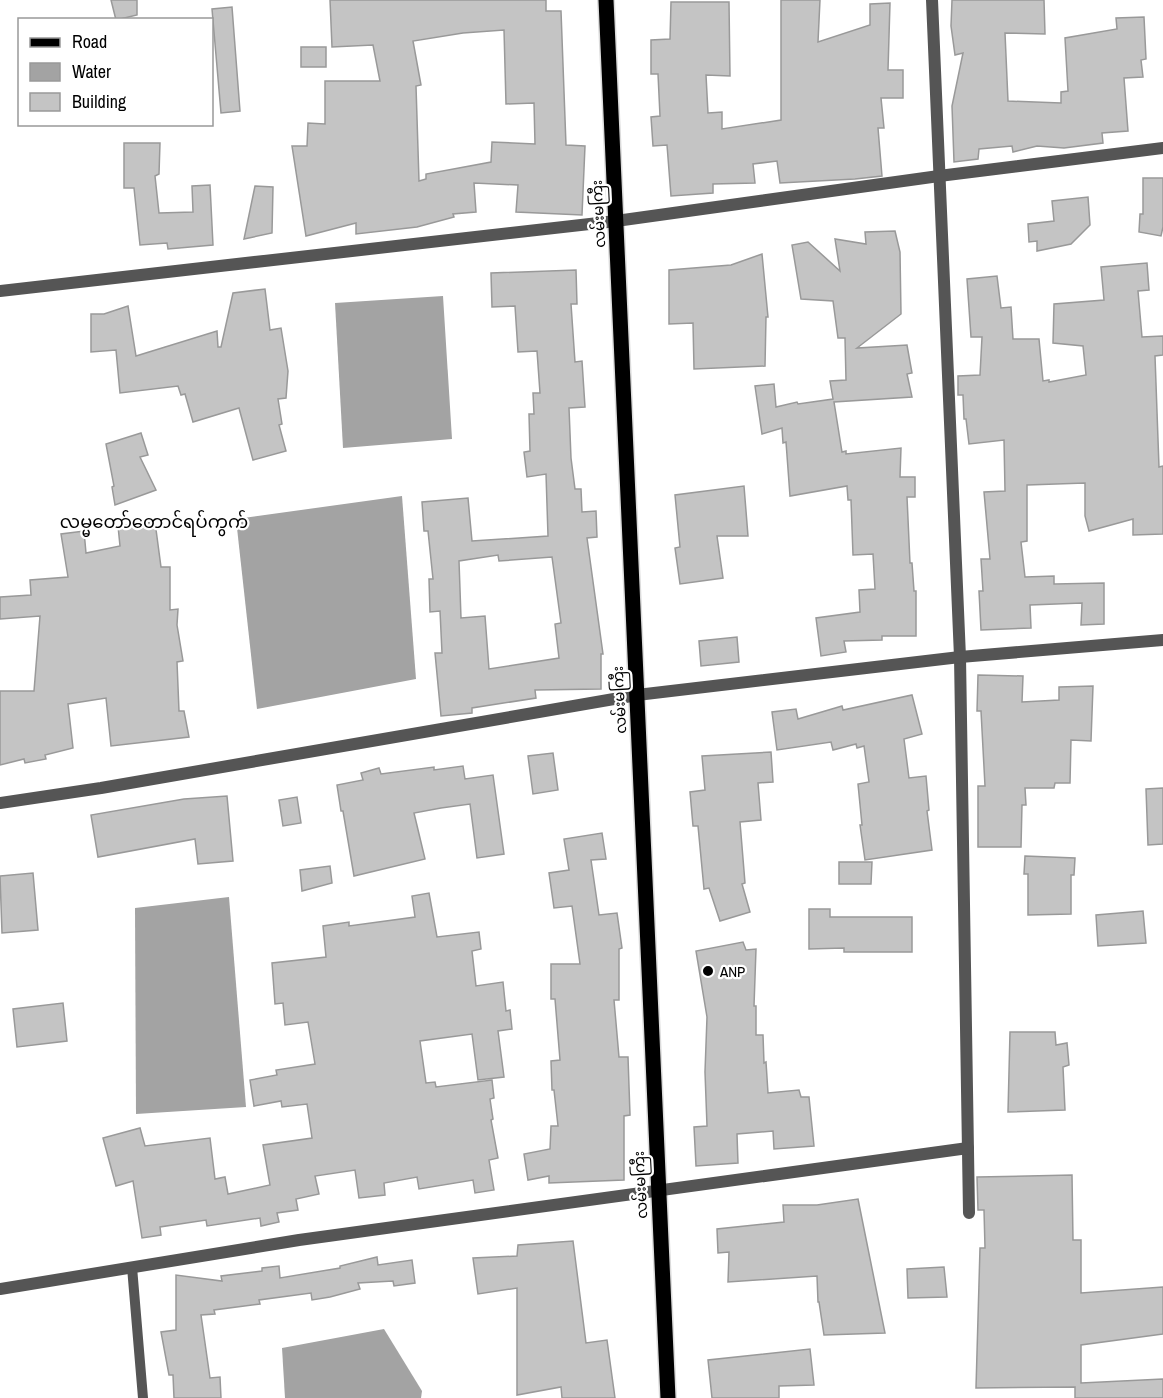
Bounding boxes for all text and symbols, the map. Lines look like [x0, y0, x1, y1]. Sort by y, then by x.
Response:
legend [18, 18, 213, 126]
text: Road [72, 29, 107, 54]
text: Water [72, 59, 111, 84]
text: Building [72, 89, 127, 114]
street label: လမ်းမကြီး [586, 179, 612, 248]
district label: လမ္မတော်တောင်ရပ်ကွက် [60, 509, 248, 537]
street label: လမ်းမကြီး [607, 665, 633, 734]
place label: ANP [719, 961, 745, 982]
marker: ANP [701, 964, 715, 978]
street label: လမ်းမကြီး [628, 1150, 654, 1219]

